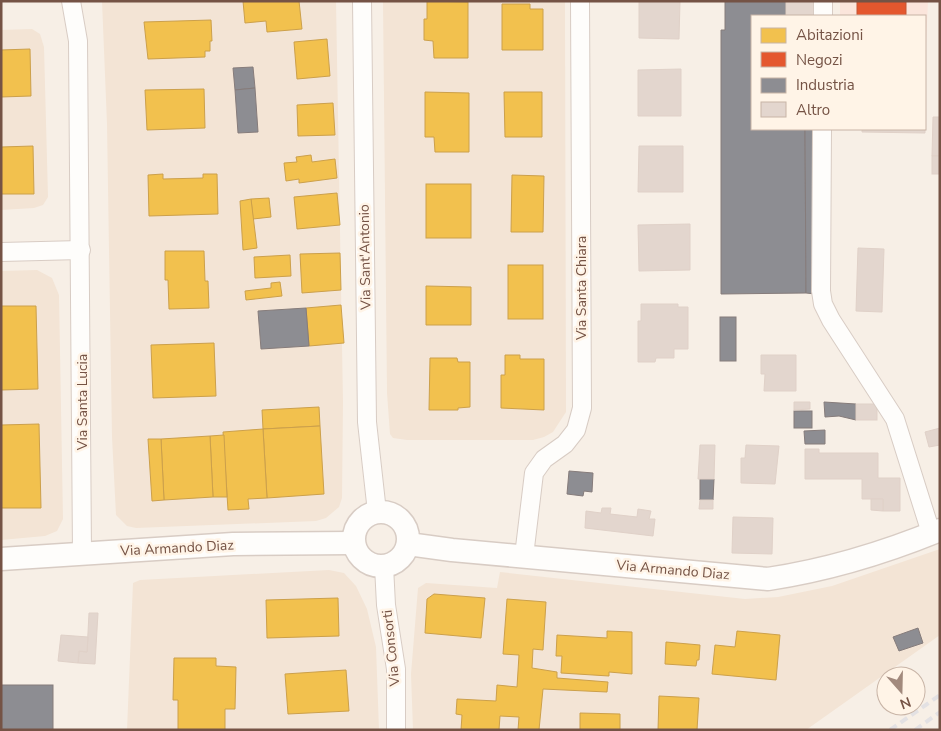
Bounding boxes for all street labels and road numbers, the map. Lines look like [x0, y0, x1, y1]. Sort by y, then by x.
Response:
street label: Via Sant'Antonio [355, 204, 375, 311]
street label: Via Santa Chiara [572, 236, 591, 341]
street label: Via Santa Lucia [73, 354, 92, 451]
street label: Via Armando Diaz [119, 536, 235, 561]
street label: Via Armando Diaz [615, 555, 731, 584]
street label: Via Consorti [378, 609, 405, 688]

